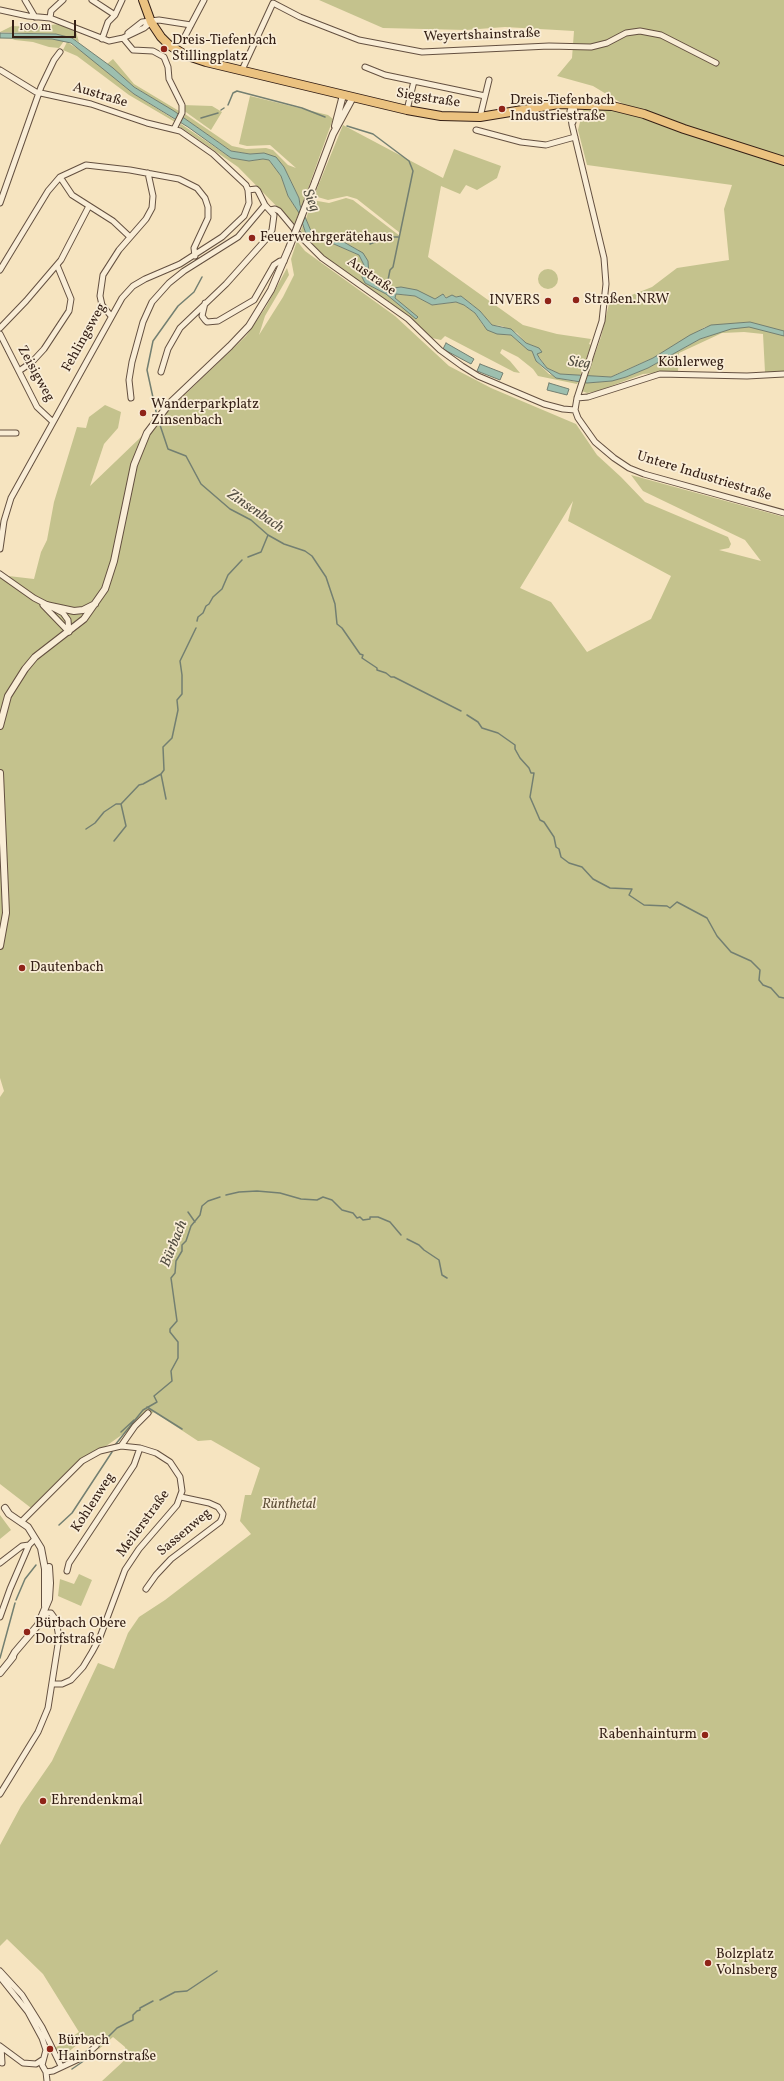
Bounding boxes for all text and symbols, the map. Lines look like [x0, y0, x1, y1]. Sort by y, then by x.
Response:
scale bar [14, 12, 78, 38]
text: 100 m [19, 19, 51, 35]
street label: Weyertshainstraße [423, 26, 541, 46]
place label: Dreis-Tiefenbach Stillingplatz [172, 33, 277, 66]
marker: Dreis-Tiefenbach Stillingplatz [159, 44, 169, 54]
street label: Austraße [71, 80, 129, 112]
street label: Siegstraße [395, 86, 461, 112]
place label: Dreis-Tiefenbach Industriestraße [510, 93, 615, 126]
marker: Dreis-Tiefenbach Industriestraße [497, 104, 507, 114]
water label: Sieg [297, 187, 323, 215]
place label: Feuerwehrgerätehaus [260, 230, 393, 246]
marker: Feuerwehrgerätehaus [247, 233, 257, 243]
street label: Austraße [343, 254, 399, 300]
place label: Straßen.NRW [584, 292, 669, 308]
place label: INVERS [489, 293, 540, 309]
marker: Straßen.NRW [571, 295, 581, 305]
marker: INVERS [543, 296, 553, 306]
street label: Fehlingsweg [59, 301, 111, 375]
street label: Zeisigweg [13, 343, 57, 405]
water label: Sieg [567, 354, 591, 374]
street label: Köhlerweg [658, 355, 724, 371]
place label: Wanderparkplatz Zinsenbach [151, 397, 259, 430]
marker: Wanderparkplatz Zinsenbach [138, 408, 148, 418]
street label: Untere Industriestraße [635, 449, 773, 505]
water label: Zinsenbach [223, 486, 287, 538]
place label: Dautenbach [30, 960, 104, 976]
marker: Dautenbach [17, 963, 27, 973]
water label: Bürbach [158, 1218, 192, 1270]
street label: Kohlenweg [69, 1470, 119, 1536]
street label: Meilerstraße [114, 1487, 174, 1561]
park label: Rünthetal [262, 1497, 316, 1513]
street label: Sassenweg [154, 1505, 216, 1561]
place label: Bürbach Obere Dorfstraße [35, 1616, 126, 1648]
marker: Bürbach Obere Dorfstraße [22, 1627, 32, 1637]
place label: Rabenhainturm [599, 1727, 697, 1743]
marker: Rabenhainturm [700, 1730, 710, 1740]
place label: Ehrendenkmal [51, 1793, 143, 1809]
marker: Ehrendenkmal [38, 1796, 48, 1806]
place label: Bolzplatz Volnsberg [716, 1947, 777, 1980]
marker: Bolzplatz Volnsberg [703, 1958, 713, 1968]
place label: Bürbach Hainbornstraße [58, 2033, 156, 2066]
marker: Bürbach Hainbornstraße [45, 2044, 55, 2054]

